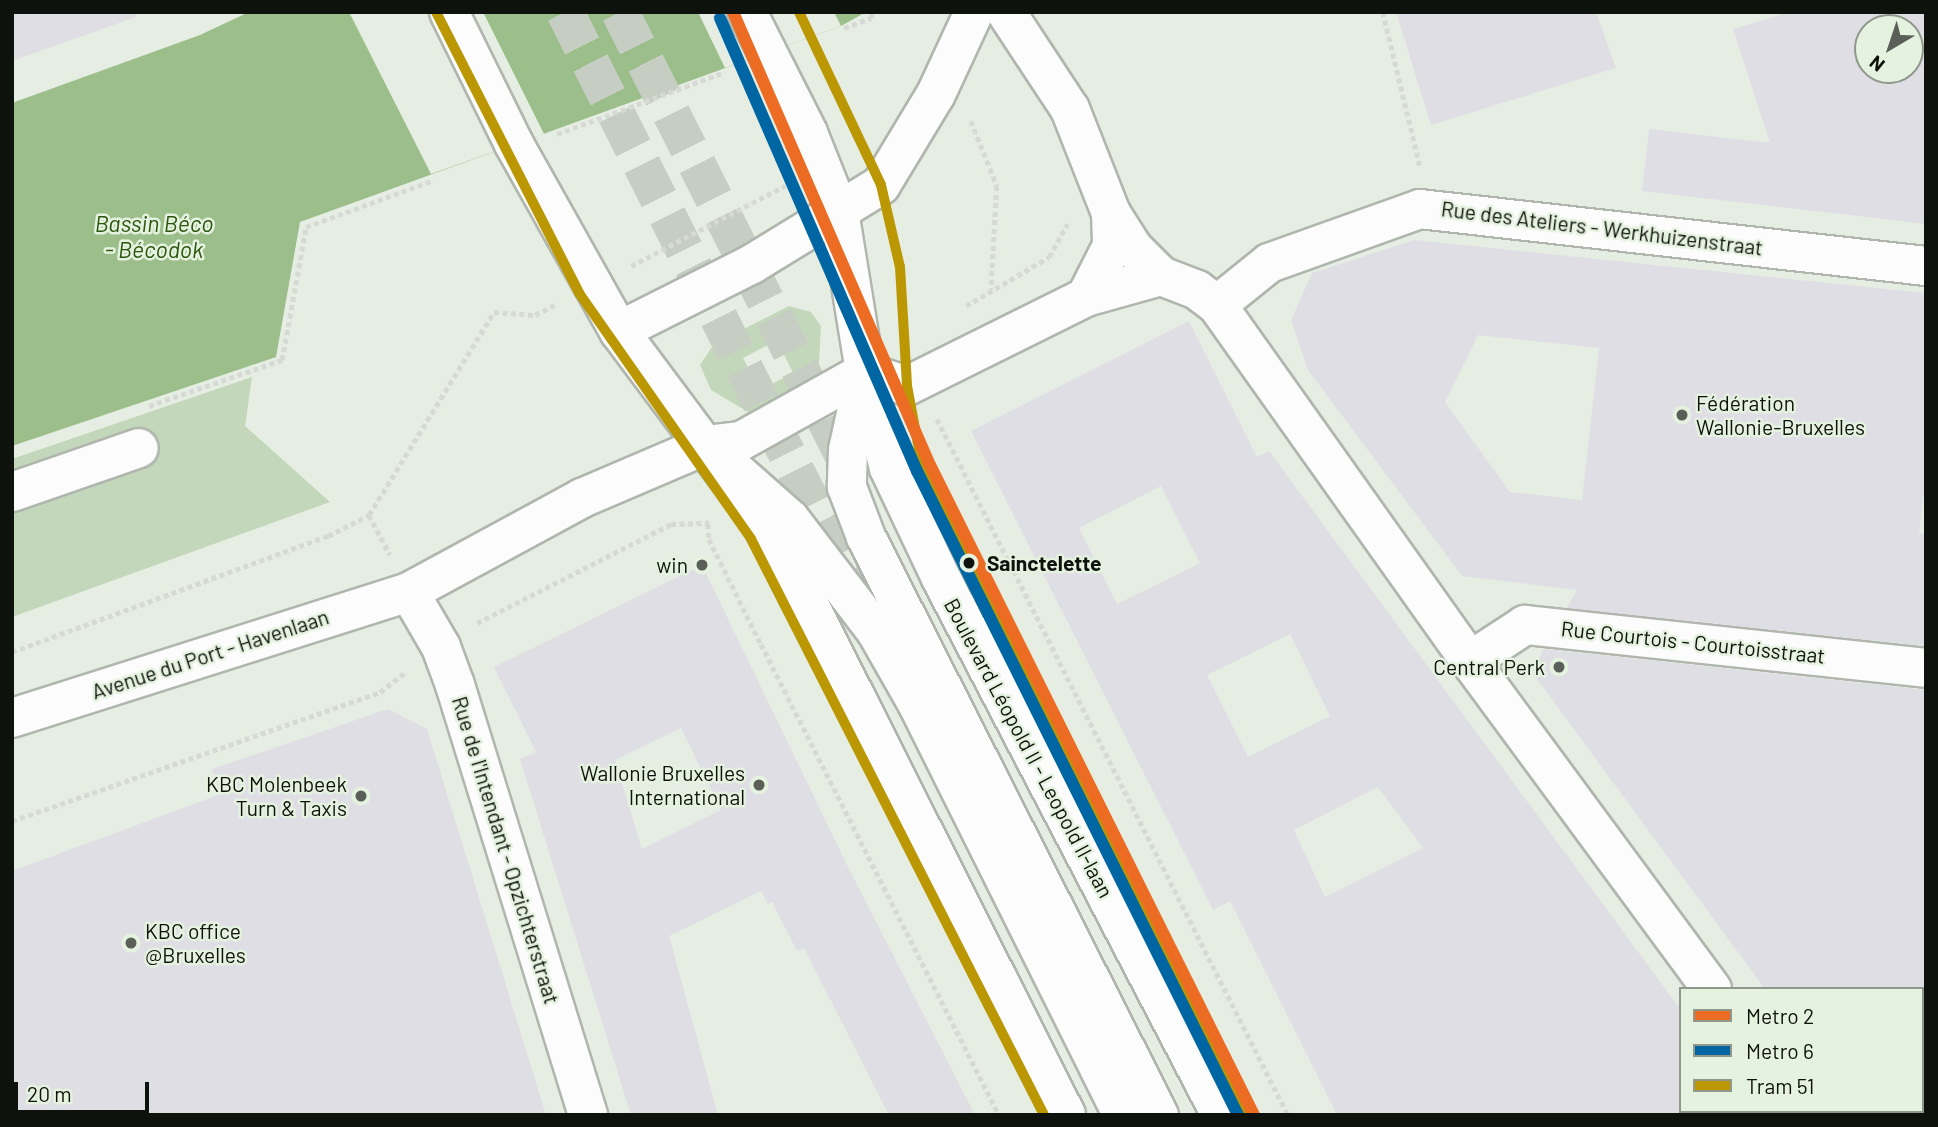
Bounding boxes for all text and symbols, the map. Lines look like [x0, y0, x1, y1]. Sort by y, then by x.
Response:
north arrow [1854, 14, 1924, 84]
text: N [1865, 51, 1889, 77]
street label: Rue des Ateliers - Werkhuizenstraat [1440, 196, 1764, 260]
water label: Bassin Béco - Bécodok [95, 209, 213, 263]
place label: Fédération Wallonie-Bruxelles [1696, 390, 1865, 440]
marker: Fédération Wallonie-Bruxelles [1674, 407, 1690, 423]
place label: Sainctelette [987, 550, 1101, 576]
marker: Sainctelette [957, 551, 981, 575]
place label: win [656, 552, 688, 578]
marker: win [694, 557, 710, 573]
street label: Boulevard Léopold II - Leopold II-laan [939, 594, 1119, 902]
street label: Avenue du Port - Havenlaan [88, 604, 332, 704]
street label: Rue Courtois - Courtoisstraat [1560, 616, 1826, 668]
place label: Central Perk [1433, 654, 1545, 680]
marker: Central Perk [1551, 659, 1567, 675]
street label: Rue de l'Intendant - Opzichterstraat [447, 693, 565, 1007]
place label: Wallonie Bruxelles International [580, 760, 745, 810]
place label: KBC Molenbeek Turn & Taxis [206, 771, 347, 821]
marker: Wallonie Bruxelles International [751, 777, 767, 793]
marker: KBC Molenbeek Turn & Taxis [353, 788, 369, 804]
place label: KBC office @Bruxelles [145, 918, 246, 968]
marker: KBC office @Bruxelles [123, 935, 139, 951]
legend [1679, 987, 1924, 1113]
text: Metro 2 [1746, 1003, 1814, 1028]
text: Metro 6 [1746, 1038, 1814, 1063]
scale bar [18, 1068, 152, 1112]
text: Tram 51 [1746, 1073, 1814, 1098]
text: 20 m [27, 1081, 72, 1106]

